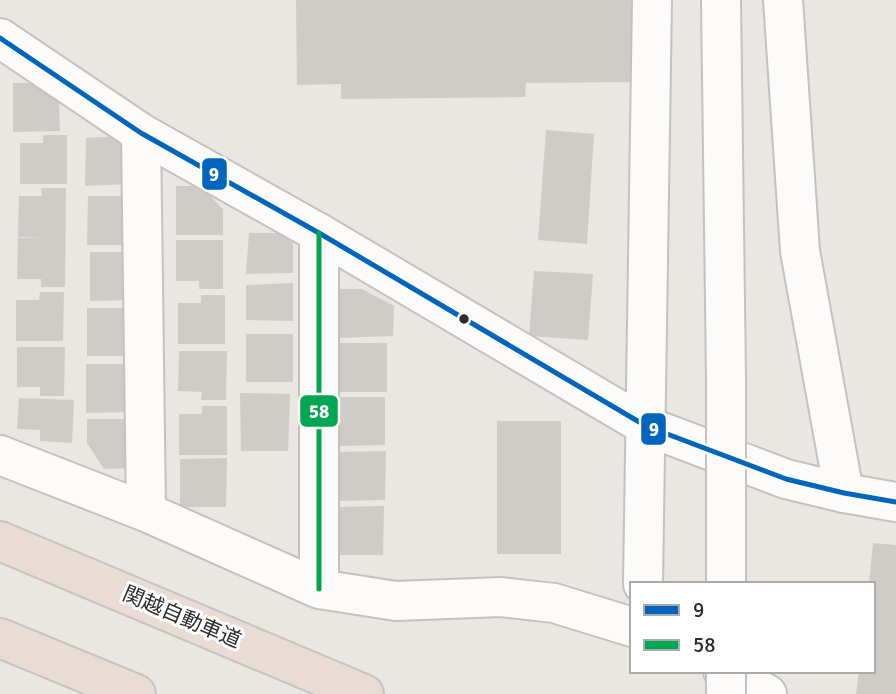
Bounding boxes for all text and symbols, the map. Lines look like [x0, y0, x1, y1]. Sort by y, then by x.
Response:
line badge: 9 [201, 157, 228, 191]
text: 9 [209, 163, 219, 187]
unlabelled marker [457, 312, 471, 326]
line badge: 58 [299, 394, 339, 428]
text: 58 [309, 400, 329, 424]
line badge: 9 [640, 412, 667, 446]
text: 9 [649, 418, 659, 442]
street label: 関越自動車道 [119, 580, 245, 654]
legend [630, 582, 875, 673]
text: 9 [693, 597, 704, 623]
text: 58 [693, 632, 716, 658]

